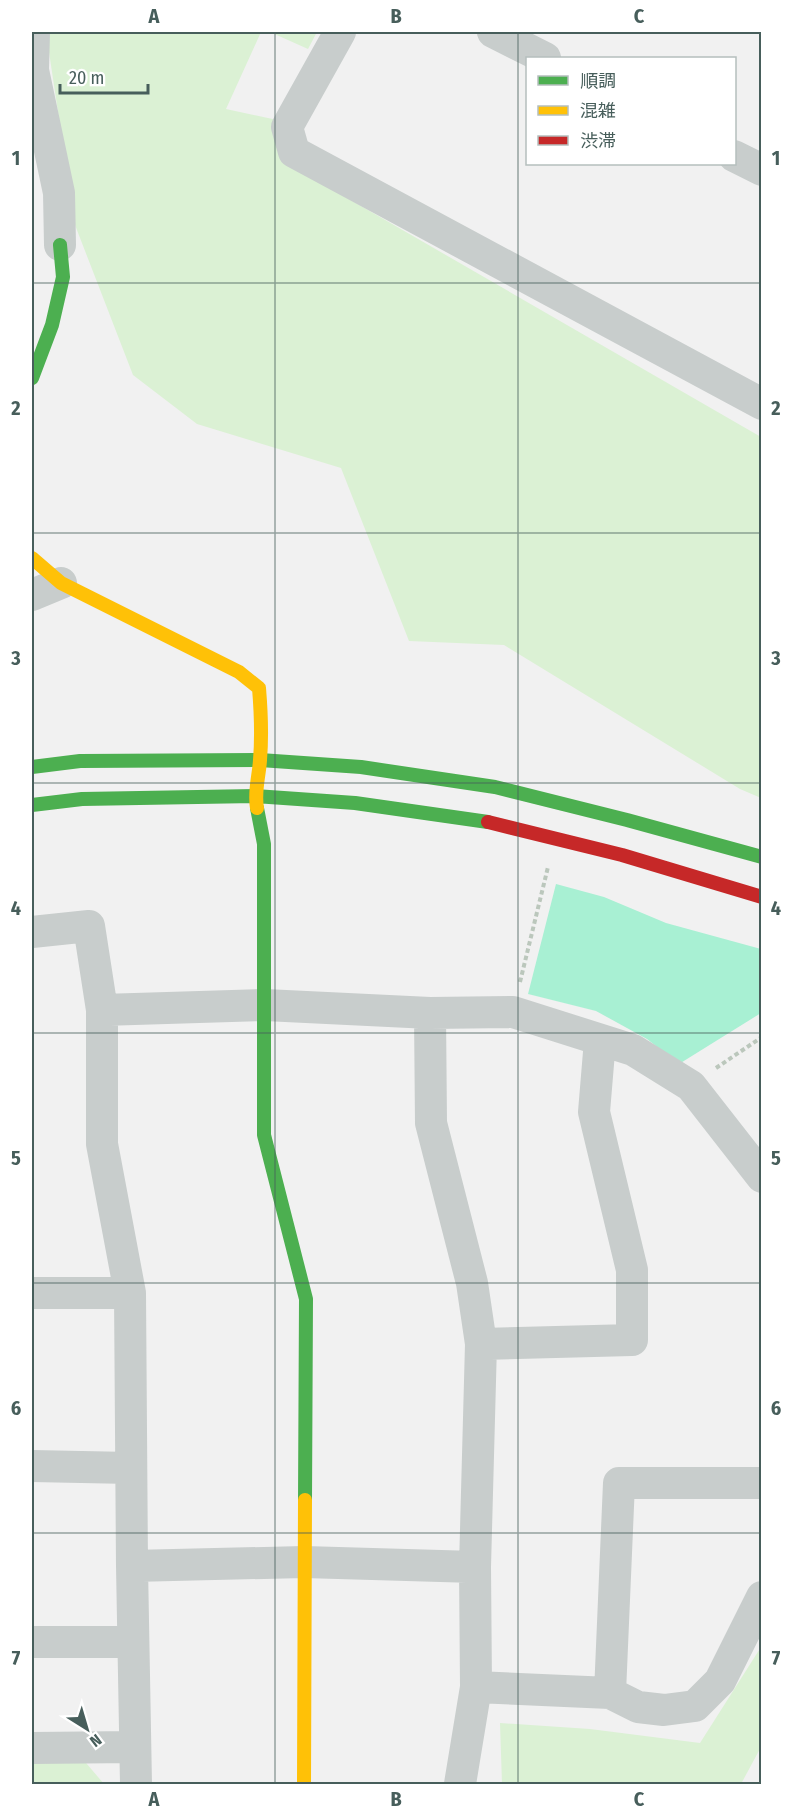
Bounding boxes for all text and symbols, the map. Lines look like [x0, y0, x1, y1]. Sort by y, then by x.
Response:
text: A [148, 4, 161, 28]
text: B [390, 4, 402, 28]
text: C [634, 4, 645, 28]
scale bar [60, 57, 148, 95]
legend [526, 57, 736, 165]
text: 20 m [69, 67, 104, 89]
text: 順調 [580, 70, 616, 92]
text: 混雑 [580, 100, 616, 122]
text: 渋滞 [580, 130, 616, 152]
text: 1 [12, 146, 20, 170]
text: 1 [772, 146, 780, 170]
text: 2 [10, 396, 21, 420]
text: 2 [770, 396, 781, 420]
text: 3 [10, 646, 21, 670]
text: 3 [770, 646, 781, 670]
text: 4 [11, 896, 21, 920]
text: 4 [771, 896, 781, 920]
text: 5 [11, 1146, 21, 1170]
text: 5 [771, 1146, 781, 1170]
text: 6 [11, 1396, 21, 1420]
text: 6 [771, 1396, 781, 1420]
text: 7 [12, 1646, 21, 1670]
text: 7 [772, 1646, 781, 1670]
north arrow [57, 1699, 117, 1759]
text: N [86, 1730, 105, 1751]
text: A [148, 1787, 161, 1811]
text: B [390, 1787, 402, 1811]
text: C [634, 1787, 645, 1811]

